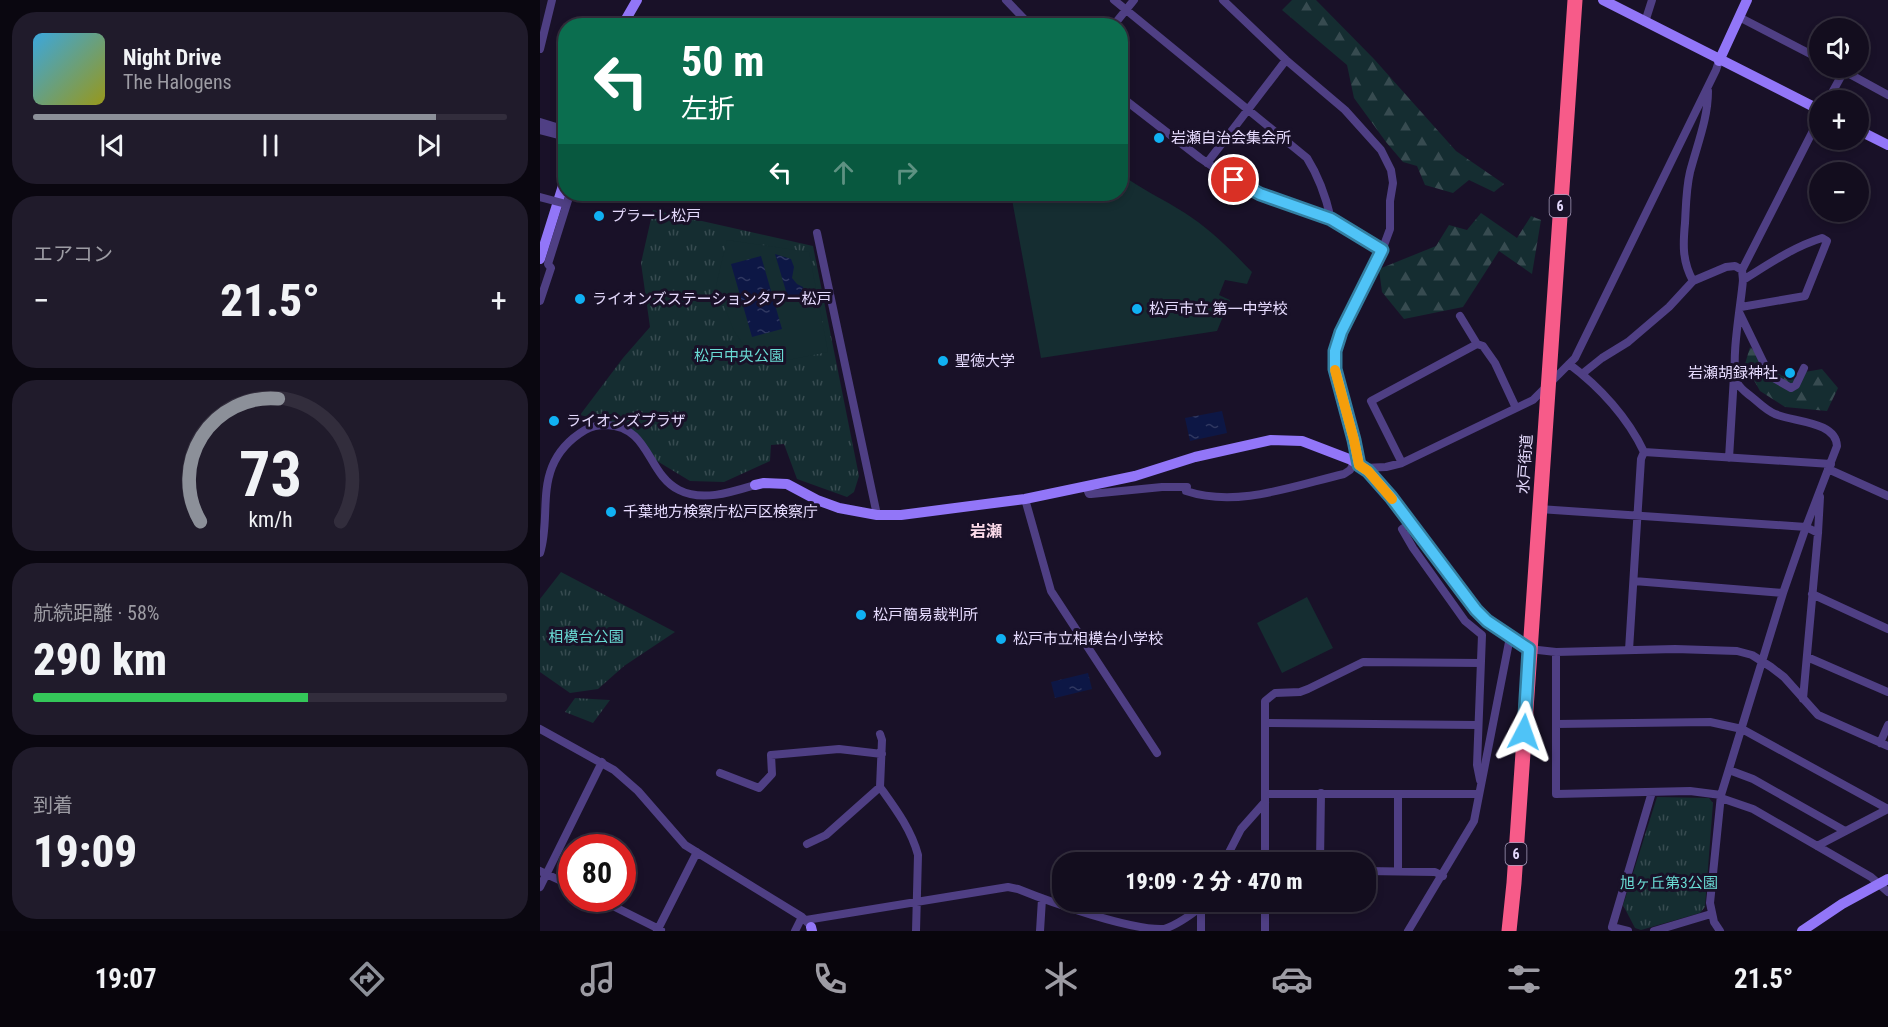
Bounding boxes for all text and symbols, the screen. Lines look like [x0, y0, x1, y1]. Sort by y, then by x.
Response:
map controls [1809, 18, 1869, 222]
button: sound [1809, 18, 1869, 78]
text: 50 m [681, 37, 764, 86]
icon: left [582, 42, 660, 120]
text: Night Drive [123, 45, 221, 70]
text: The Halogens [123, 70, 232, 94]
button: + [1809, 90, 1869, 150]
text: 左折 [681, 93, 735, 125]
icon: previous [96, 129, 129, 162]
icon: pause [254, 129, 287, 162]
icon: next [412, 129, 445, 162]
place label: 岩瀬自治会集会所 [1171, 129, 1291, 147]
marker: 岩瀬自治会集会所 [1152, 131, 1166, 145]
pin [1208, 154, 1259, 205]
icon: left [764, 156, 797, 189]
icon: ahead [827, 156, 860, 189]
icon: right [890, 156, 923, 189]
button: − [1809, 162, 1869, 222]
icon: arrive [1217, 163, 1250, 196]
road number: 6 [1550, 195, 1570, 217]
place label: プラーレ松戸 [611, 207, 701, 225]
marker: プラーレ松戸 [592, 209, 606, 223]
text: エアコン [33, 242, 113, 266]
text: 21.5° [220, 274, 320, 327]
text: − [33, 281, 50, 320]
text: + [491, 281, 507, 320]
place label: ライオンズステーションタワー松戸 [592, 290, 831, 308]
marker: ライオンズステーションタワー松戸 [573, 292, 587, 306]
place label: 松戸市立 第一中学校 [1149, 300, 1287, 318]
marker: 松戸市立 第一中学校 [1130, 302, 1144, 316]
park label: 松戸中央公園 [694, 347, 784, 365]
place label: 聖徳大学 [955, 352, 1015, 370]
marker: 聖徳大学 [936, 354, 950, 368]
place label: 岩瀬胡録神社 [1688, 364, 1778, 382]
marker: 岩瀬胡録神社 [1783, 366, 1797, 380]
place label: ライオンズプラザ [566, 412, 686, 430]
marker: ライオンズプラザ [547, 414, 561, 428]
street label: 水戸街道 [1514, 433, 1536, 495]
text: 73 [238, 439, 302, 512]
place label: 千葉地方検察庁松戸区検察庁 [623, 503, 818, 521]
marker: 千葉地方検察庁松戸区検察庁 [604, 505, 618, 519]
text: km/h [248, 508, 292, 533]
district label: 岩瀬 [970, 522, 1002, 541]
text: 航続距離 · 58% [33, 601, 159, 625]
place label: 松戸簡易裁判所 [873, 606, 978, 624]
marker: 松戸簡易裁判所 [854, 608, 868, 622]
park label: 相模台公園 [548, 628, 624, 646]
place label: 松戸市立相模台小学校 [1013, 630, 1163, 648]
marker: 松戸市立相模台小学校 [994, 632, 1008, 646]
text: 290 km [33, 633, 167, 686]
position arrow [1492, 700, 1556, 764]
text: 到着 [33, 793, 73, 817]
text: 19:09 [33, 825, 137, 878]
speed limit sign: 80 [558, 834, 636, 912]
road number: 6 [1506, 843, 1526, 865]
text: 19:09 · 2 分 · 470 m [1125, 869, 1303, 894]
park label: 旭ヶ丘第3公園 [1620, 874, 1718, 892]
icon: directions [346, 958, 388, 1000]
icon: music [577, 958, 619, 1000]
icon: phone [809, 958, 851, 1000]
icon: climate [1040, 958, 1082, 1000]
icon: car [1271, 958, 1313, 1000]
icon: filters [1503, 958, 1545, 1000]
text: 19:07 [95, 963, 157, 995]
text: 21.5° [1734, 963, 1793, 995]

